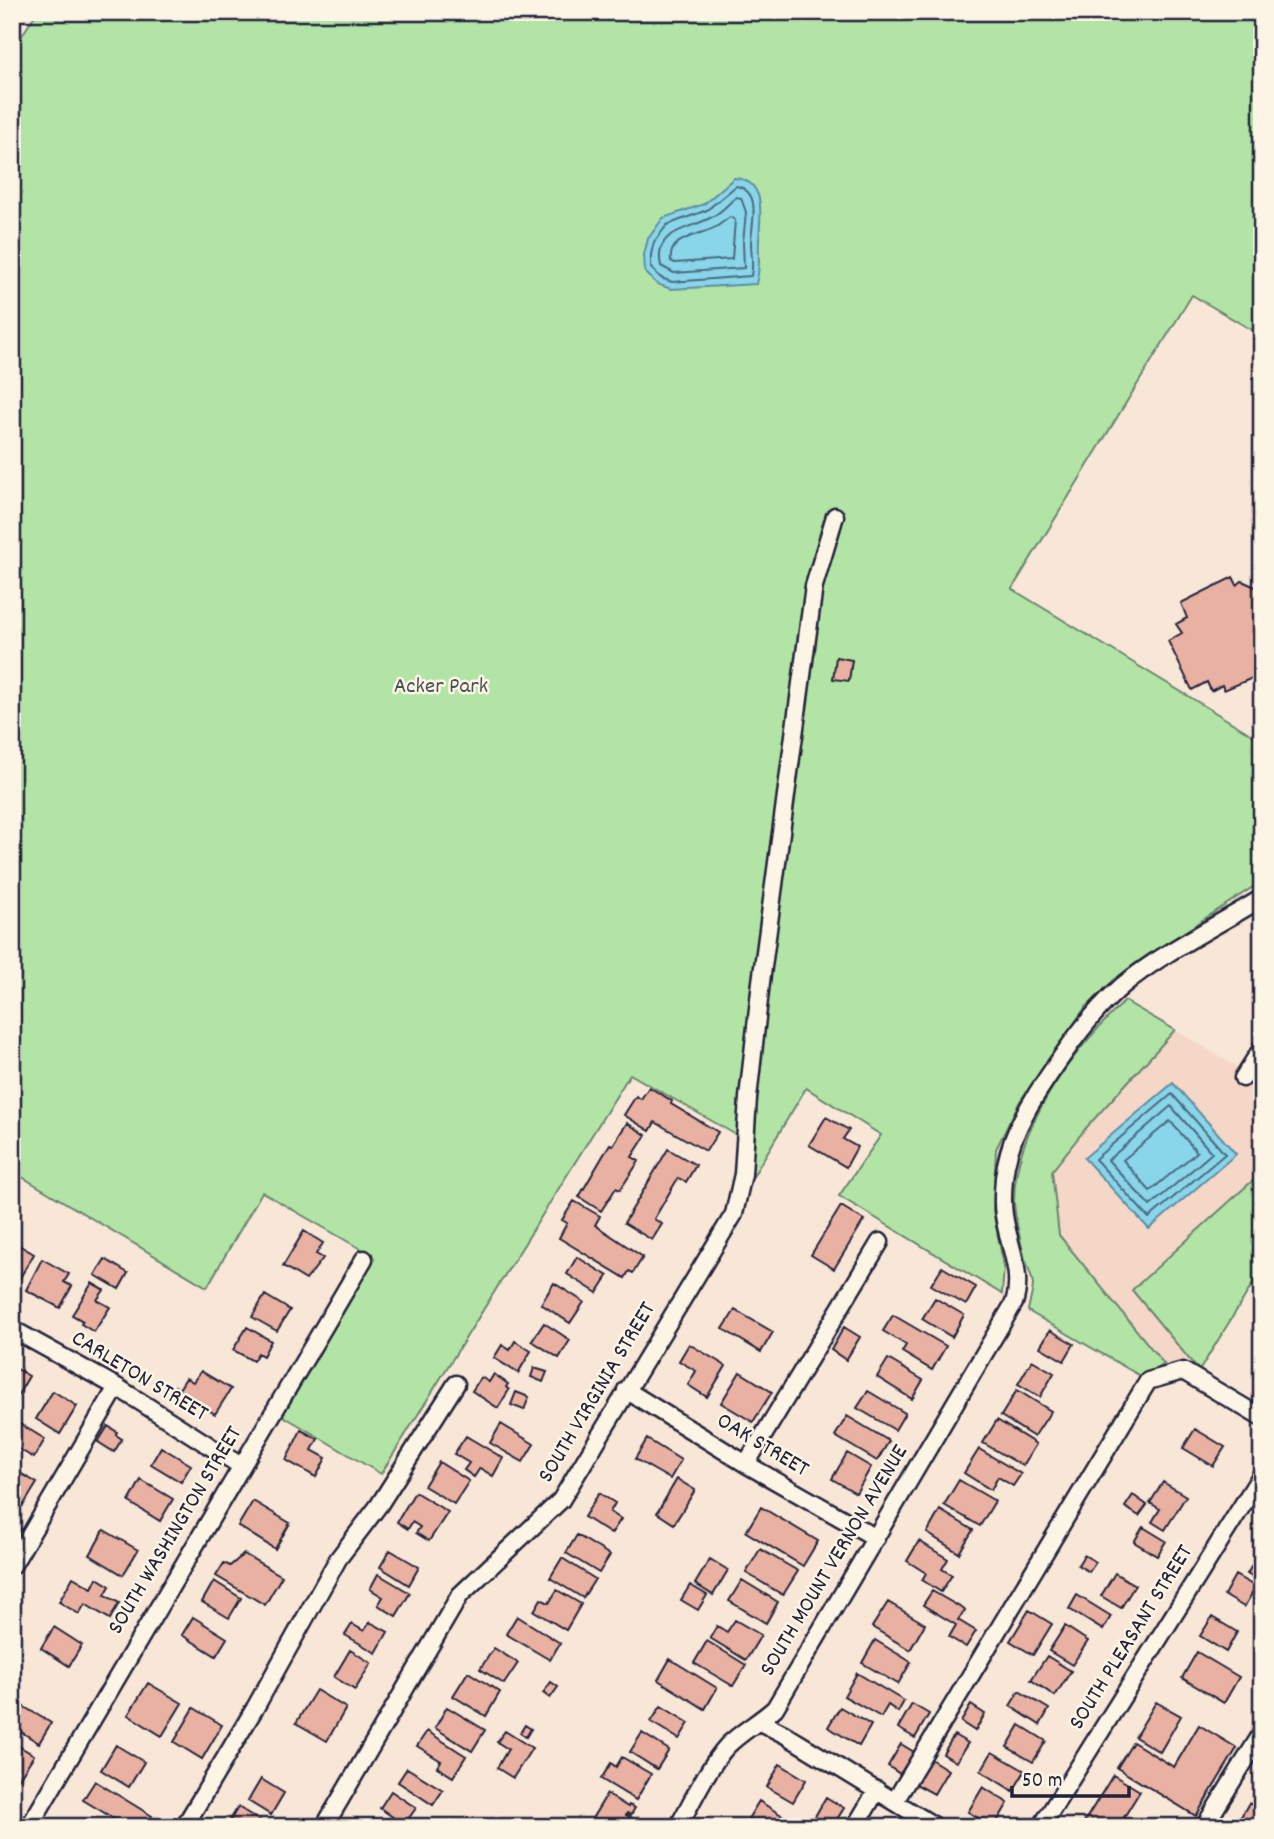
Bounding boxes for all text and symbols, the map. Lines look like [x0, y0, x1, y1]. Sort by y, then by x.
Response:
park label: Acker Park [394, 671, 488, 704]
street label: SOUTH VIRGINIA STREET [531, 1296, 665, 1490]
street label: CARLETON STREET [64, 1323, 214, 1431]
street label: OAK STREET [710, 1406, 814, 1486]
street label: SOUTH WASHINGTON STREET [101, 1420, 251, 1642]
street label: SOUTH MOUNT VERNON AVENUE [753, 1438, 918, 1683]
street label: SOUTH PLEASANT STREET [1062, 1539, 1202, 1737]
scale bar [1012, 1755, 1129, 1799]
text: 50 m [1022, 1767, 1062, 1797]

